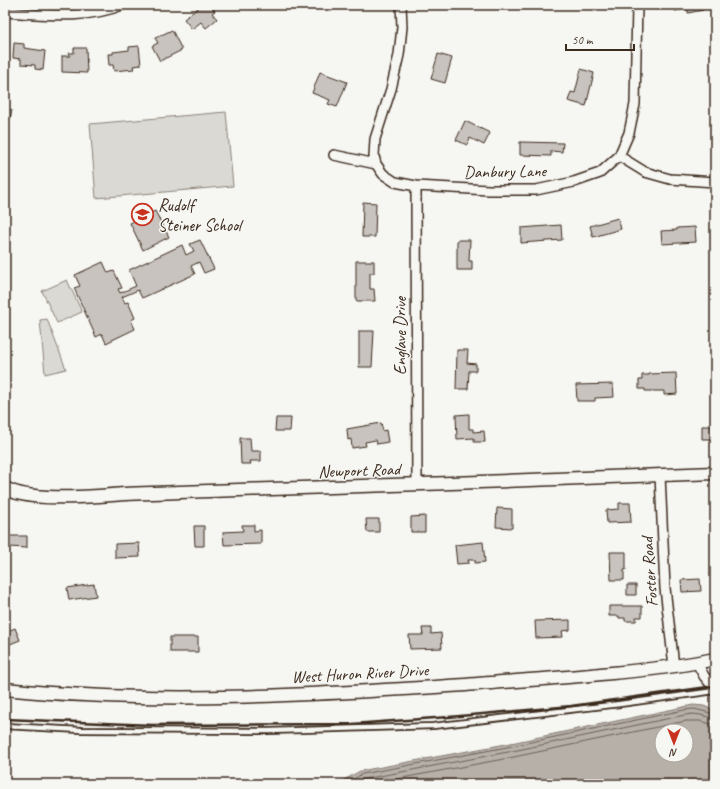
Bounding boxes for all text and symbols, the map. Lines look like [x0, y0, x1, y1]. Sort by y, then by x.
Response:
scale bar [566, 26, 634, 52]
text: 50 m [572, 32, 594, 48]
street label: Danbury Lane [464, 160, 548, 183]
place label: Rudolf Steiner School [158, 195, 244, 236]
school or university icon: Rudolf Steiner School [129, 202, 155, 228]
street label: Englave Drive [390, 295, 411, 375]
street label: Newport Road [318, 458, 404, 482]
street label: Foster Road [636, 534, 662, 607]
street label: West Huron River Drive [291, 659, 430, 688]
north arrow [654, 723, 694, 763]
text: N [668, 746, 677, 760]

